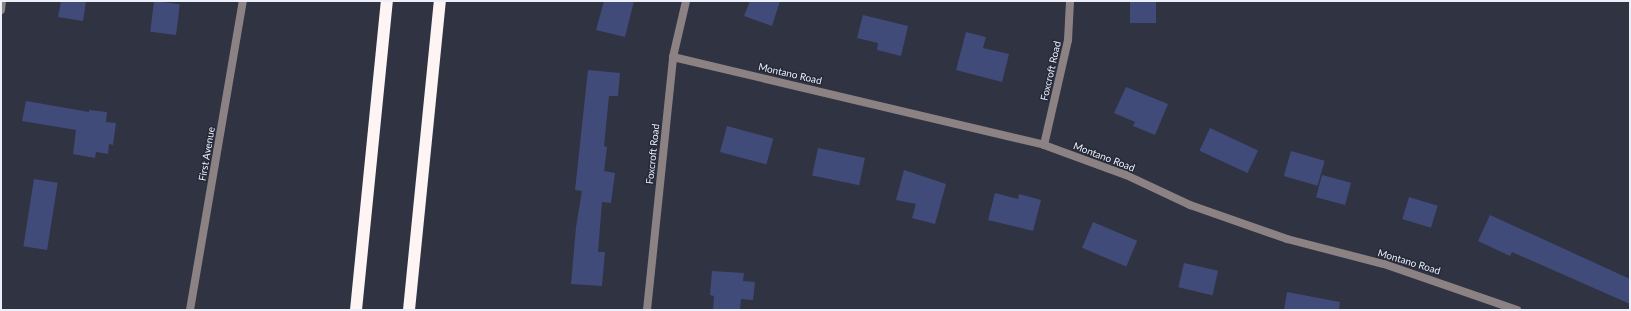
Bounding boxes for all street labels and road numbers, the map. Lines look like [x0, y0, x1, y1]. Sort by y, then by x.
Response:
street label: Foxcroft Road [1038, 40, 1064, 102]
street label: Montano Road [757, 61, 823, 87]
street label: Foxcroft Road [644, 123, 662, 185]
street label: First Avenue [196, 126, 218, 182]
street label: Montano Road [1072, 140, 1136, 174]
street label: Montano Road [1376, 247, 1442, 277]

